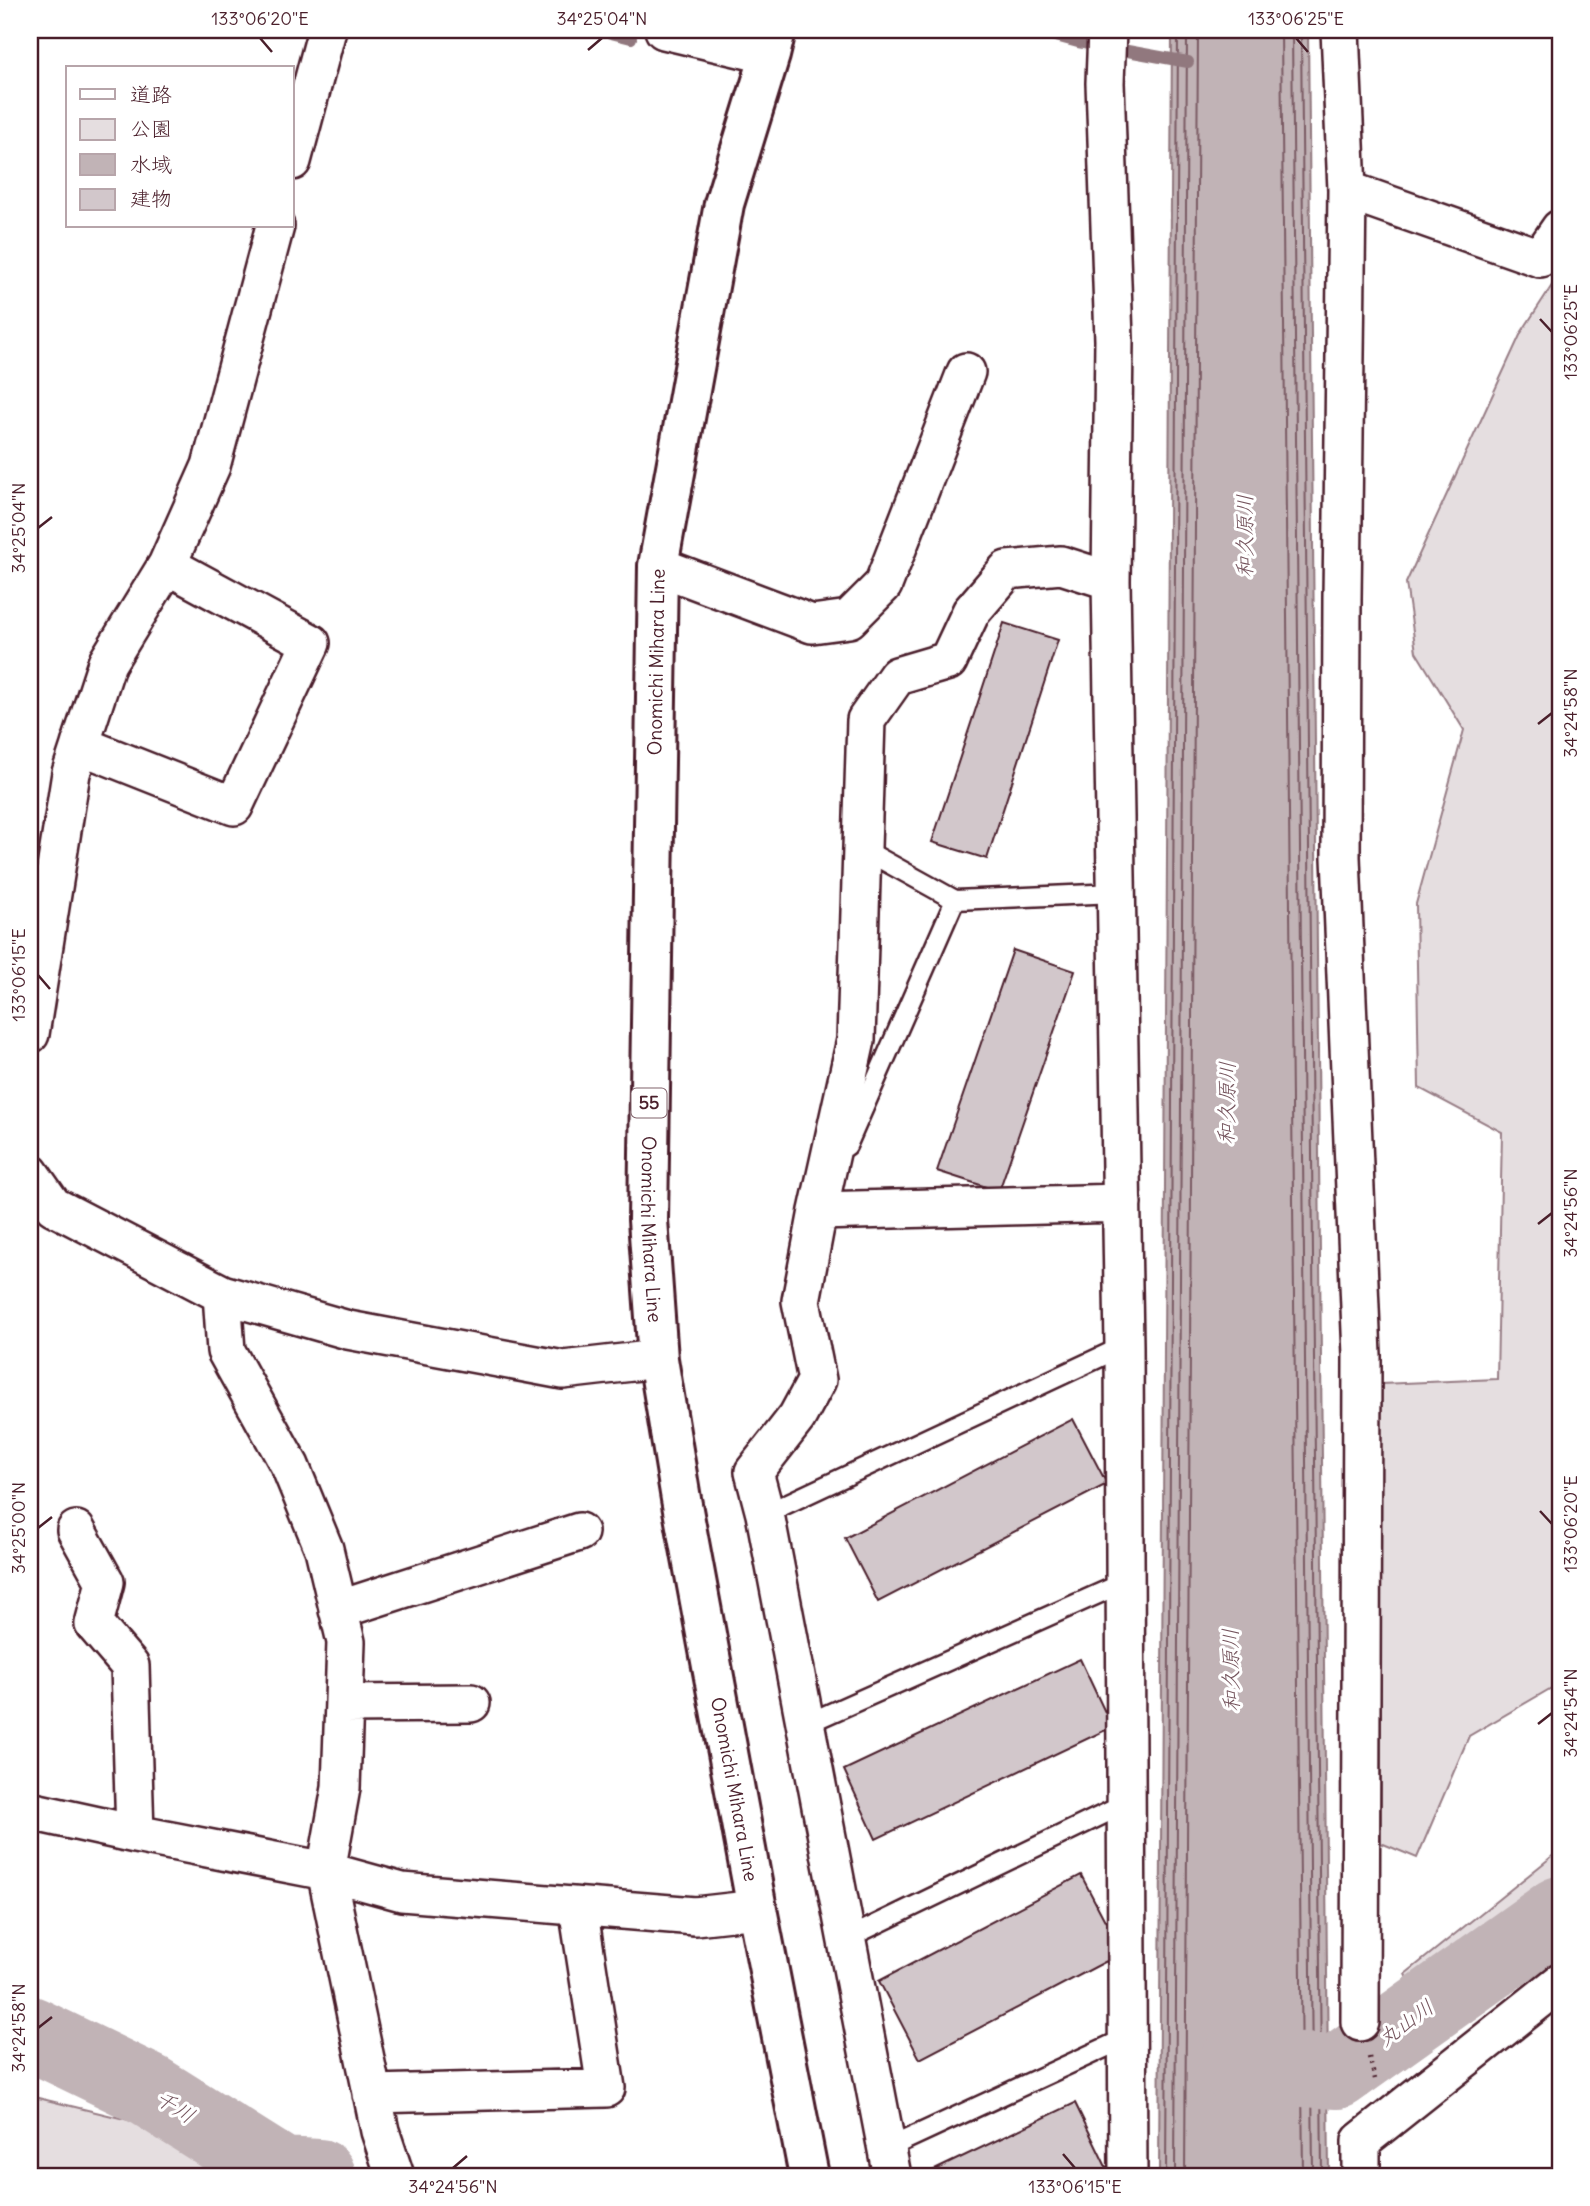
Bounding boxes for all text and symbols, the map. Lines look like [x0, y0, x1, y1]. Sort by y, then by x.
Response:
text: 133°06'20"E [211, 7, 309, 30]
text: 34°25'04"N [556, 7, 648, 30]
text: 133°06'25"E [1248, 7, 1344, 30]
legend [66, 66, 294, 228]
text: 道路 [130, 81, 172, 108]
text: 公園 [130, 115, 172, 142]
text: 水域 [130, 151, 172, 178]
text: 建物 [130, 185, 172, 212]
text: 133°06'25"E [1559, 284, 1582, 380]
text: 34°25'04"N [7, 482, 30, 574]
water label: 和久原川 [1231, 494, 1258, 578]
street label: Onomichi Mihara Line [642, 568, 670, 756]
text: 34°24'58"N [1559, 668, 1582, 758]
text: 133°06'15"E [7, 928, 30, 1022]
water label: 和久原川 [1212, 1061, 1241, 1145]
road number: 55 [632, 1088, 666, 1118]
street label: Onomichi Mihara Line [636, 1136, 667, 1323]
text: 34°24'56"N [1559, 1168, 1582, 1258]
text: 133°06'20"E [1559, 1475, 1582, 1573]
text: 34°25'00"N [7, 1482, 30, 1574]
water label: 和久原川 [1216, 1628, 1245, 1712]
text: 34°24'54"N [1559, 1668, 1582, 1758]
street label: Onomichi Mihara Line [706, 1695, 764, 1883]
text: 34°24'58"N [7, 1983, 30, 2073]
water label: 丸山川 [1372, 1993, 1439, 2052]
water label: 千川 [150, 2084, 200, 2129]
text: 34°24'56"N [408, 2175, 498, 2198]
text: 133°06'15"E [1028, 2175, 1122, 2198]

